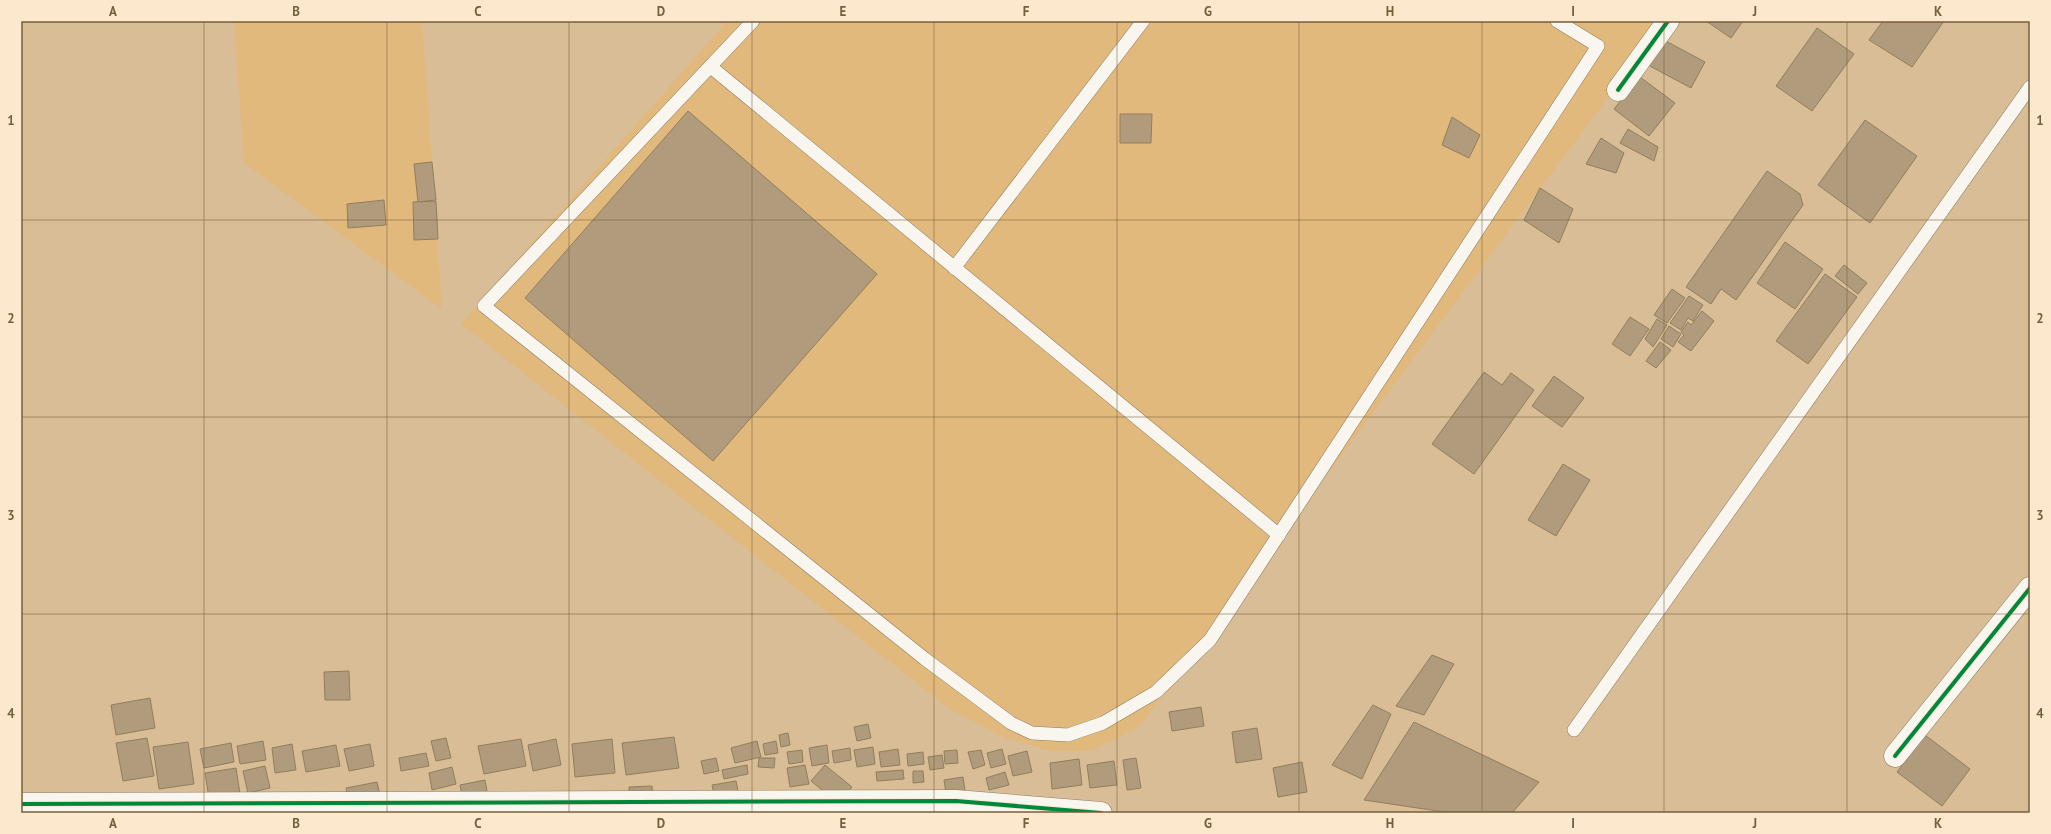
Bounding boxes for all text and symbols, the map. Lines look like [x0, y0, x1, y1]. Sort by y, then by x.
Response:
text: A [109, 3, 117, 20]
text: B [292, 3, 300, 20]
text: C [474, 3, 482, 20]
text: D [657, 3, 665, 20]
text: E [840, 3, 847, 20]
text: F [1023, 3, 1030, 20]
text: G [1204, 3, 1212, 20]
text: H [1386, 3, 1394, 20]
text: I [1571, 3, 1575, 20]
text: J [1752, 3, 1757, 20]
text: K [1934, 3, 1942, 20]
text: 1 [7, 112, 15, 129]
text: 1 [2036, 112, 2044, 129]
text: 2 [7, 310, 15, 327]
text: 2 [2036, 310, 2044, 327]
text: 3 [7, 507, 15, 524]
text: 3 [2036, 507, 2044, 524]
text: 4 [7, 705, 15, 722]
text: 4 [2036, 705, 2044, 722]
text: A [109, 815, 117, 832]
text: B [292, 815, 300, 832]
text: C [474, 815, 482, 832]
text: D [657, 815, 665, 832]
text: E [840, 815, 847, 832]
text: F [1023, 815, 1030, 832]
text: G [1204, 815, 1212, 832]
text: H [1386, 815, 1394, 832]
text: I [1571, 815, 1575, 832]
text: J [1752, 815, 1757, 832]
text: K [1934, 815, 1942, 832]

